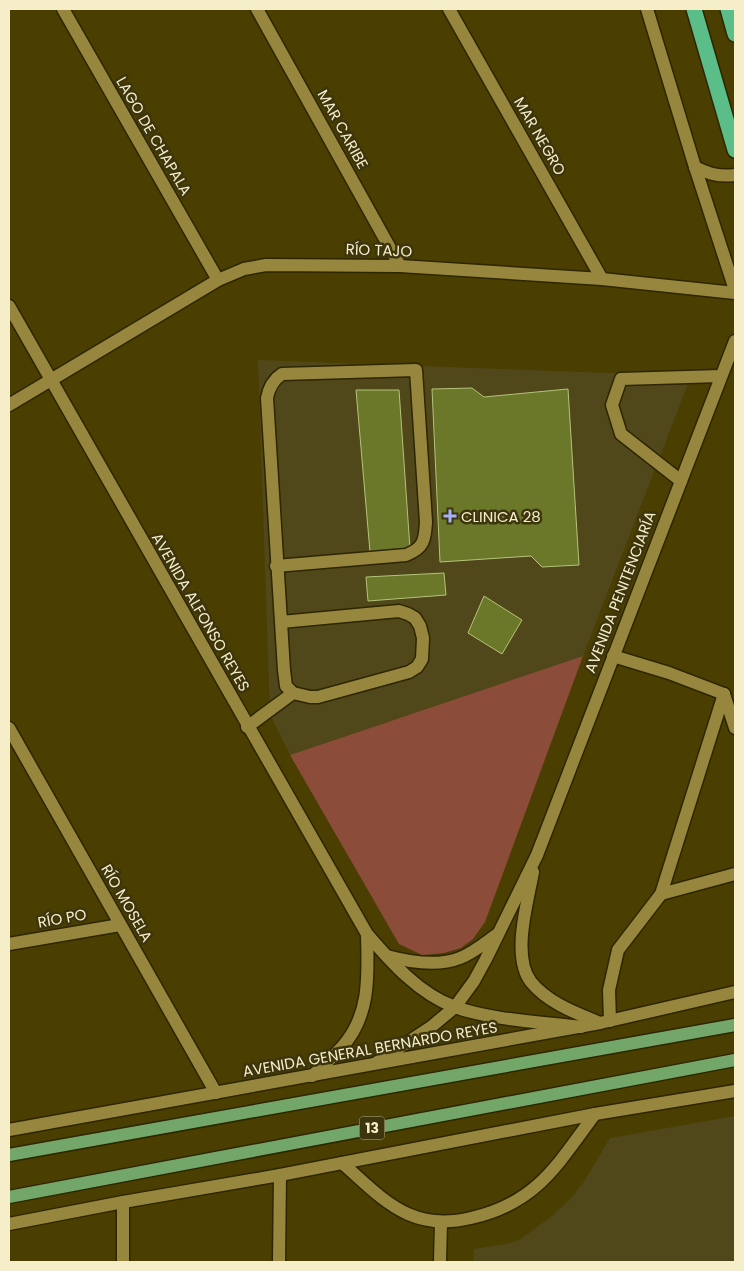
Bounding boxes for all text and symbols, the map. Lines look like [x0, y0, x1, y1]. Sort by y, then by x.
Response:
street label: LAGO DE CHAPALA [111, 73, 197, 199]
street label: MAR CARIBE [313, 86, 373, 172]
street label: MAR NEGRO [509, 93, 571, 179]
street label: RÍO TAJO [345, 238, 413, 262]
place label: CLINICA 28 [461, 506, 541, 527]
street label: AVENIDA PENITENCIARÍA [579, 508, 661, 676]
marker: CLINICA 28 [443, 509, 457, 523]
street label: AVENIDA ALFONSO REYES [147, 529, 255, 695]
street label: RÍO MOSELA [96, 860, 158, 946]
street label: RÍO PO [36, 903, 88, 933]
street label: AVENIDA GENERAL BERNARDO REYES [241, 1016, 499, 1082]
road number: 13 [360, 1116, 384, 1140]

